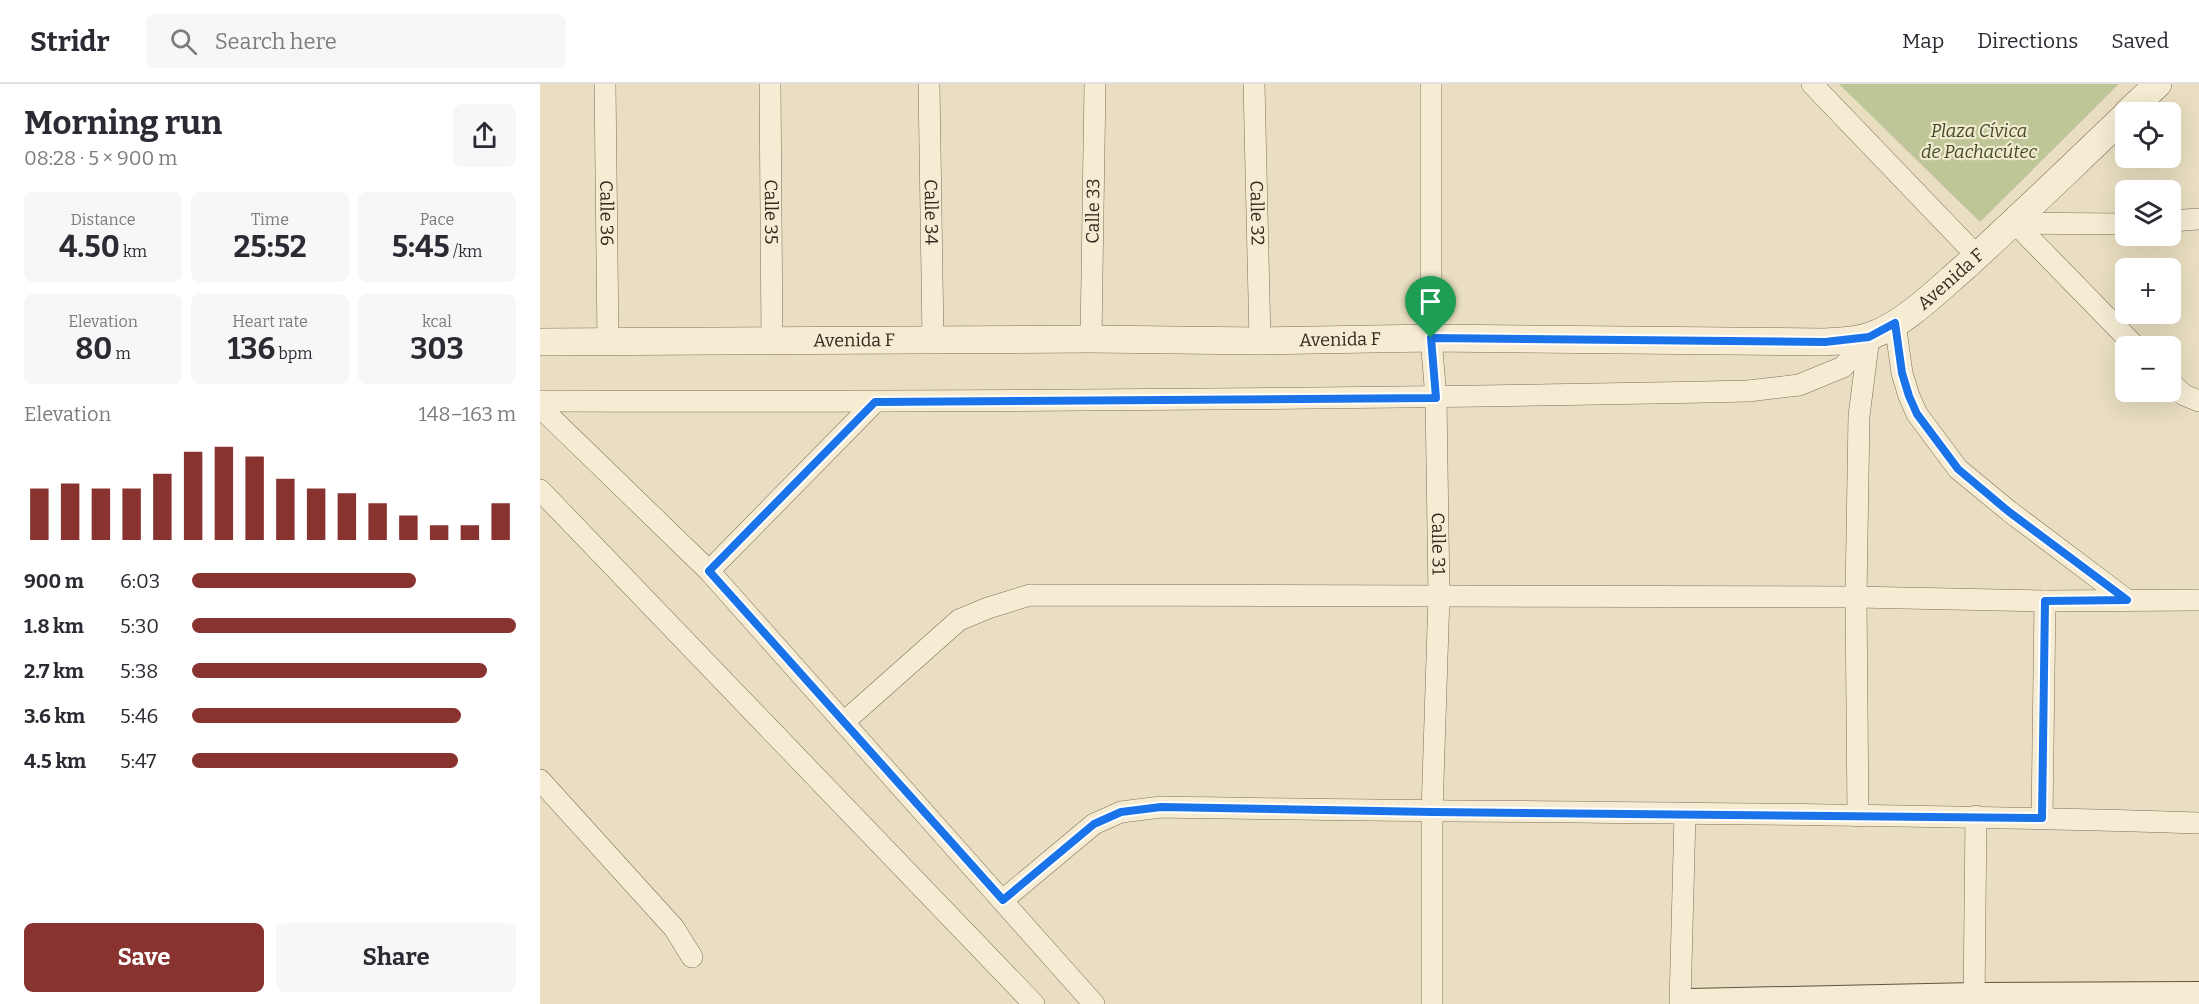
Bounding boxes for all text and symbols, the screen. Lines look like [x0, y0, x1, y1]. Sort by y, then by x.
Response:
search box [146, 14, 566, 68]
text: Stridr [30, 25, 110, 58]
icon: search [167, 25, 200, 58]
text: Search here [215, 28, 337, 55]
text: Map [1902, 28, 1944, 54]
text: Directions [1977, 28, 2078, 54]
text: Saved [2111, 28, 2169, 54]
map controls [2115, 102, 2181, 402]
button: locate [2115, 102, 2181, 168]
text: Morning run [24, 103, 222, 143]
button: share [453, 104, 516, 167]
park label: Plaza Cívica de Pachacútec [1921, 120, 2037, 163]
text: 08:28 · 5 × 900 m [24, 146, 177, 170]
street label: Calle 33 [1081, 178, 1105, 244]
street label: Calle 35 [760, 179, 782, 245]
street label: Calle 34 [919, 179, 943, 246]
street label: Calle 36 [595, 180, 618, 246]
street label: Calle 32 [1245, 180, 1269, 246]
button: layers [2115, 180, 2181, 246]
text: Distance [71, 210, 135, 229]
text: Time [251, 210, 289, 229]
text: Pace [420, 210, 454, 229]
text: 4.50 [59, 229, 120, 265]
text: 25:52 [233, 229, 307, 265]
text: 5:45 [392, 229, 450, 265]
text: km [120, 242, 147, 261]
text: /km [450, 242, 482, 261]
street label: Avenida F [1913, 244, 1989, 315]
button: + [2115, 258, 2181, 324]
pin [1405, 276, 1456, 338]
icon: arrive [1414, 285, 1447, 318]
text: Elevation [68, 312, 138, 331]
text: Heart rate [232, 312, 308, 331]
text: kcal [422, 312, 452, 331]
street label: Avenida F [1299, 328, 1381, 351]
street label: Avenida F [813, 329, 895, 352]
text: 80 [75, 331, 112, 367]
text: 136 [227, 331, 275, 367]
text: 303 [410, 331, 464, 367]
button: − [2115, 336, 2181, 402]
text: m [112, 344, 131, 363]
text: bpm [275, 344, 313, 363]
text: Elevation [24, 402, 111, 426]
text: 148–163 m [419, 402, 516, 426]
street label: Calle 31 [1427, 512, 1450, 576]
text: 900 m [24, 569, 84, 593]
text: 6:03 [120, 569, 160, 593]
text: 1.8 km [24, 614, 84, 638]
text: 5:30 [120, 614, 159, 638]
text: 2.7 km [24, 659, 84, 683]
text: 5:38 [120, 659, 158, 683]
text: 3.6 km [24, 704, 85, 728]
text: 5:46 [120, 704, 158, 728]
text: 4.5 km [24, 749, 86, 773]
text: 5:47 [120, 749, 156, 773]
button: Save [24, 923, 264, 992]
button: Share [276, 923, 516, 992]

